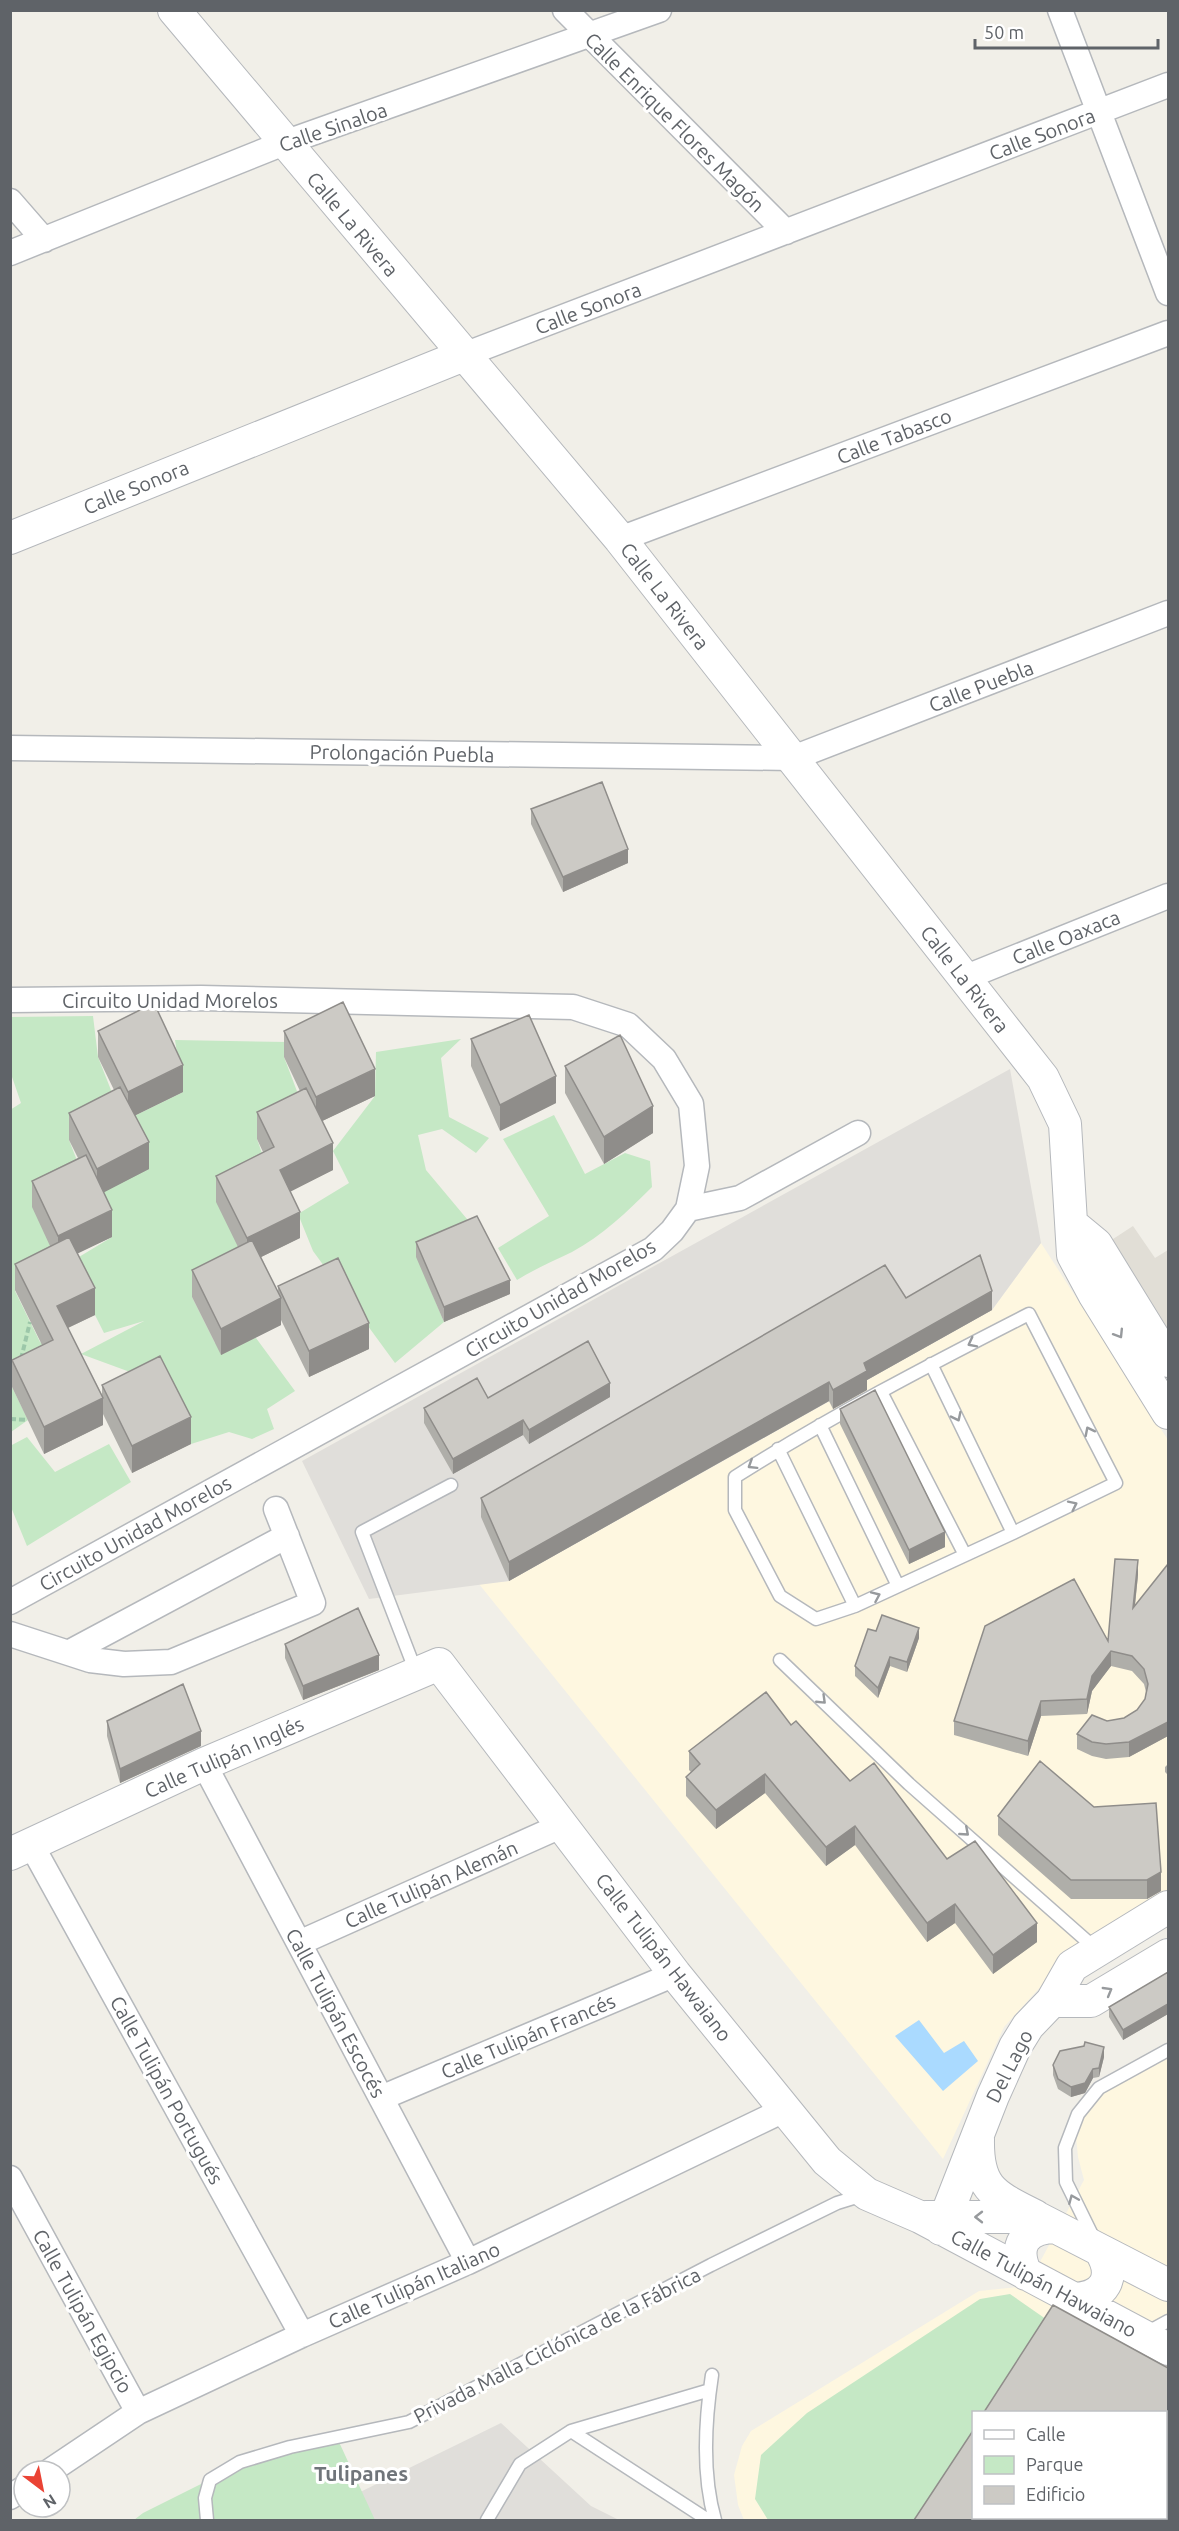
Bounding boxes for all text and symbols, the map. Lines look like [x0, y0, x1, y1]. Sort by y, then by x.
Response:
scale bar [975, 12, 1158, 50]
text: 50 m [984, 22, 1024, 42]
street label: Calle Enrique Flores Magón [581, 28, 769, 216]
street label: Calle Sinaloa [276, 98, 390, 156]
street label: Calle Sonora [986, 103, 1098, 165]
street label: Calle La Rivera [303, 167, 403, 281]
street label: Calle Sonora [532, 277, 644, 339]
street label: Calle Tabasco [833, 404, 955, 468]
street label: Calle Sonora [80, 455, 192, 519]
street label: Calle La Rivera [616, 538, 714, 654]
street label: Calle Puebla [925, 655, 1037, 717]
street label: Prolongación Puebla [309, 740, 495, 766]
street label: Calle Oaxaca [1009, 905, 1123, 969]
street label: Calle La Rivera [916, 921, 1014, 1037]
street label: Circuito Unidad Morelos [62, 989, 278, 1012]
street label: Circuito Unidad Morelos [461, 1234, 659, 1362]
one-way arrow [1112, 1327, 1123, 1338]
one-way arrow [968, 1336, 979, 1347]
one-way arrow [949, 1411, 961, 1422]
one-way arrow [1085, 1426, 1097, 1437]
one-way arrow [748, 1458, 759, 1469]
street label: Circuito Unidad Morelos [35, 1471, 235, 1595]
one-way arrow [1067, 1501, 1077, 1512]
one-way arrow [870, 1591, 881, 1603]
one-way arrow [815, 1693, 826, 1704]
street label: Calle Tulipán Inglés [141, 1712, 307, 1802]
one-way arrow [958, 1825, 969, 1836]
street label: Calle Tulipán Alemán [341, 1835, 521, 1933]
street label: Calle Tulipán Hawaiano [591, 1868, 737, 2046]
street label: Calle Tulipán Escocés [282, 1924, 390, 2102]
one-way arrow [1102, 1987, 1112, 1998]
street label: Calle Tulipán Francés [437, 1989, 619, 2083]
street label: Calle Tulipán Portugués [106, 1992, 228, 2188]
street label: Del Lago [981, 2026, 1037, 2106]
one-way arrow [1068, 2194, 1080, 2205]
one-way arrow [975, 2211, 984, 2223]
street label: Calle Tulipán Hawaiano [947, 2224, 1141, 2342]
street label: Calle Tulipán Egipcio [28, 2225, 138, 2397]
street label: Calle Tulipán Italiano [325, 2237, 503, 2333]
street label: Privada Malla Ciclónica de la Fábrica [410, 2262, 704, 2428]
legend [972, 2411, 1167, 2519]
text: Calle [1026, 2424, 1066, 2444]
text: Parque [1026, 2454, 1083, 2474]
north arrow [12, 2459, 72, 2519]
district label: Tulipanes [314, 2461, 408, 2485]
text: Edificio [1026, 2484, 1085, 2504]
text: N [40, 2491, 60, 2513]

